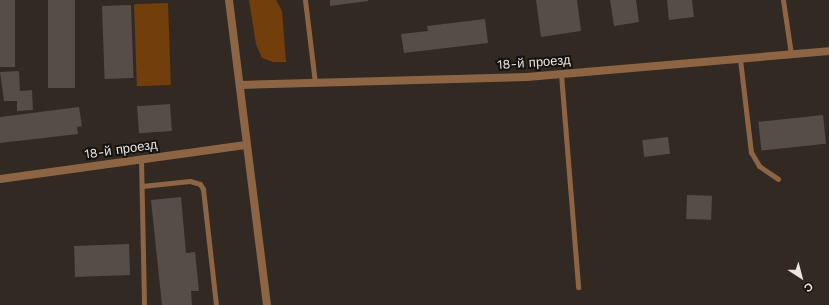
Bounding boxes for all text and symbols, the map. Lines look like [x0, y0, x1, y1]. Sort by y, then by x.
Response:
street label: 18-й проезд [497, 53, 571, 73]
street label: 18-й проезд [84, 137, 158, 163]
north arrow [781, 257, 821, 297]
text: С [801, 280, 815, 295]

